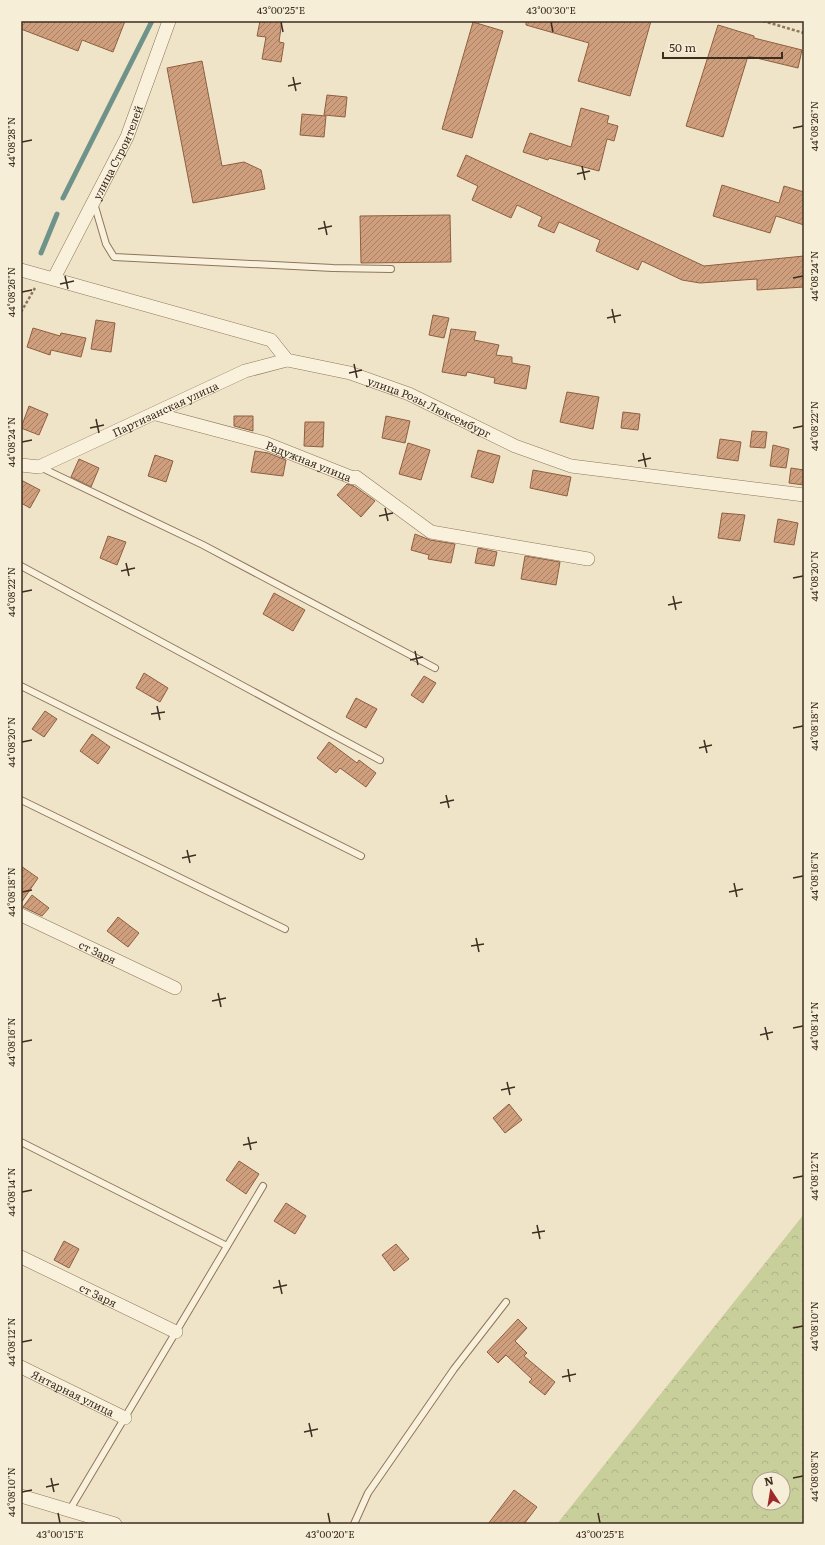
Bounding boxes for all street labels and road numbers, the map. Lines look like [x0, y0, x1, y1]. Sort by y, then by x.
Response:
street label: улица Строителей [88, 103, 146, 202]
street label: улица Розы Люксембург [366, 372, 495, 441]
street label: Партизанская улица [109, 377, 221, 440]
street label: Радужная улица [264, 436, 354, 485]
street label: ст Заря [76, 936, 120, 967]
street label: ст Заря [77, 1279, 120, 1310]
street label: Янтарная улица [29, 1365, 117, 1420]

